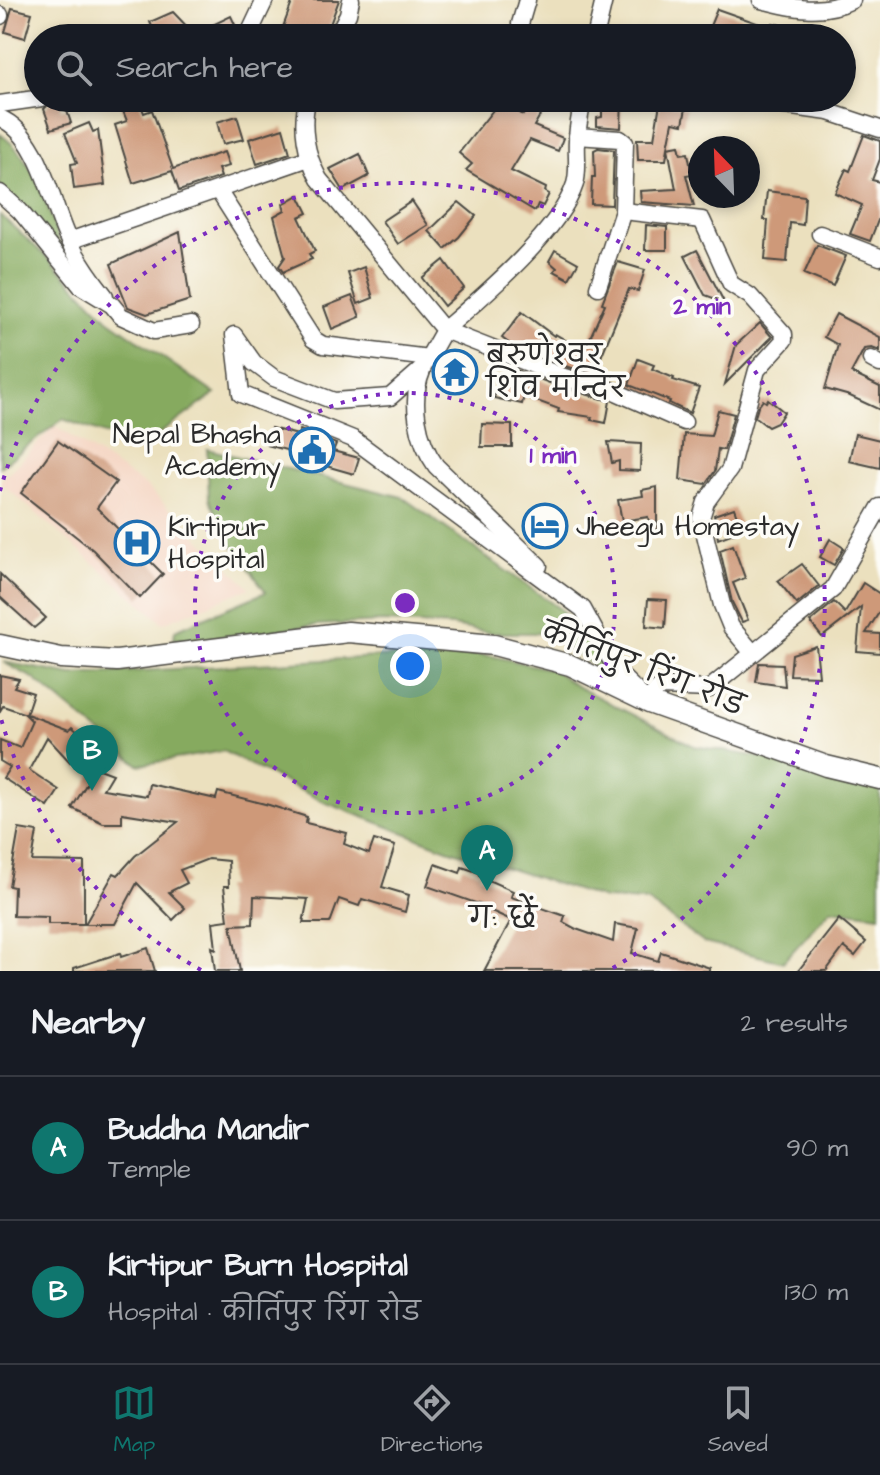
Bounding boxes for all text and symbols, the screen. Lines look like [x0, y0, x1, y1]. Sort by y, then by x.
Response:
search box [24, 24, 856, 112]
icon: search [52, 46, 96, 90]
text: Search here [116, 47, 293, 89]
north arrow [688, 136, 760, 208]
text: 2 min [672, 290, 731, 324]
place label: बरुणेश्वर शिव मन्दिर [484, 332, 627, 408]
temple icon: बरुणेश्वर शिव मन्दिर [431, 348, 479, 396]
place label: Nepal Bhasha Academy [113, 415, 281, 488]
public building icon: Nepal Bhasha Academy [288, 426, 336, 474]
text: 1 min [530, 439, 577, 473]
hotel icon: Jheegu Homestay [521, 502, 569, 550]
place label: Jheegu Homestay [576, 507, 799, 548]
place label: Kirtipur Hospital [168, 508, 265, 579]
hospital icon: Kirtipur Hospital [113, 519, 161, 567]
centre of rings [391, 589, 419, 617]
street label: कीर्तिपुर रिंग रोड [534, 607, 753, 727]
your location [390, 646, 430, 686]
pin: B [66, 725, 118, 791]
pin: A [461, 825, 513, 891]
district label: ग: छें [467, 893, 539, 940]
text: Nearby [32, 999, 146, 1047]
text: 2 results [740, 1005, 848, 1041]
text: Buddha Mandir [108, 1109, 309, 1151]
text: A [50, 1130, 66, 1166]
text: 90 m [786, 1130, 848, 1166]
text: Temple [108, 1151, 191, 1187]
text: Kirtipur Burn Hospital [108, 1245, 408, 1287]
text: B [49, 1274, 67, 1310]
text: 130 m [784, 1274, 848, 1310]
text: Hospital · कीर्तिपुर रिंग रोड [108, 1294, 421, 1330]
tab: Map [112, 1381, 156, 1460]
tab: Directions [381, 1381, 483, 1460]
tab: Saved [708, 1381, 768, 1460]

